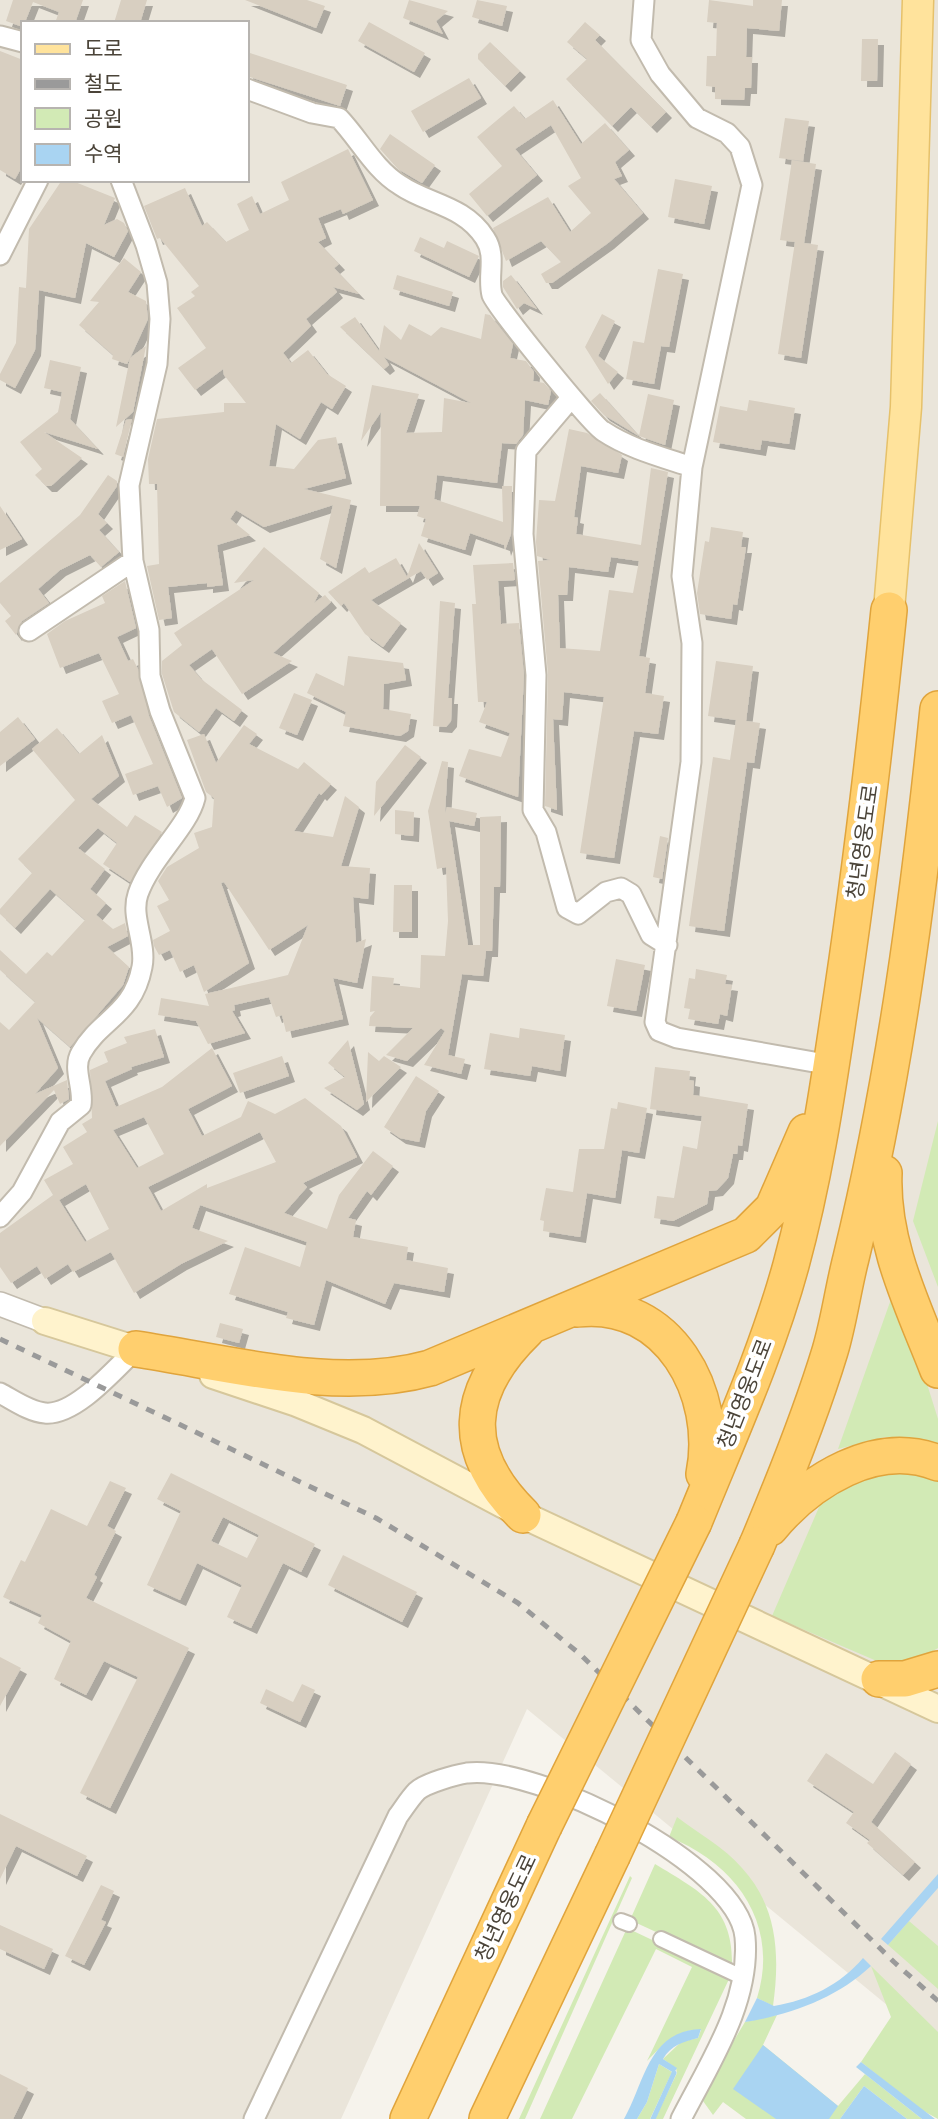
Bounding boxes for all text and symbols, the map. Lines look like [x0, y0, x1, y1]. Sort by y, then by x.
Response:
legend [21, 21, 248, 182]
text: 도로 [84, 36, 123, 62]
text: 철도 [84, 71, 123, 97]
text: 공원 [84, 106, 123, 132]
text: 수역 [84, 141, 123, 167]
street label: 청년영웅도로 [842, 783, 884, 901]
street label: 청년영웅도로 [712, 1335, 778, 1453]
street label: 청년영웅도로 [470, 1850, 542, 1966]

